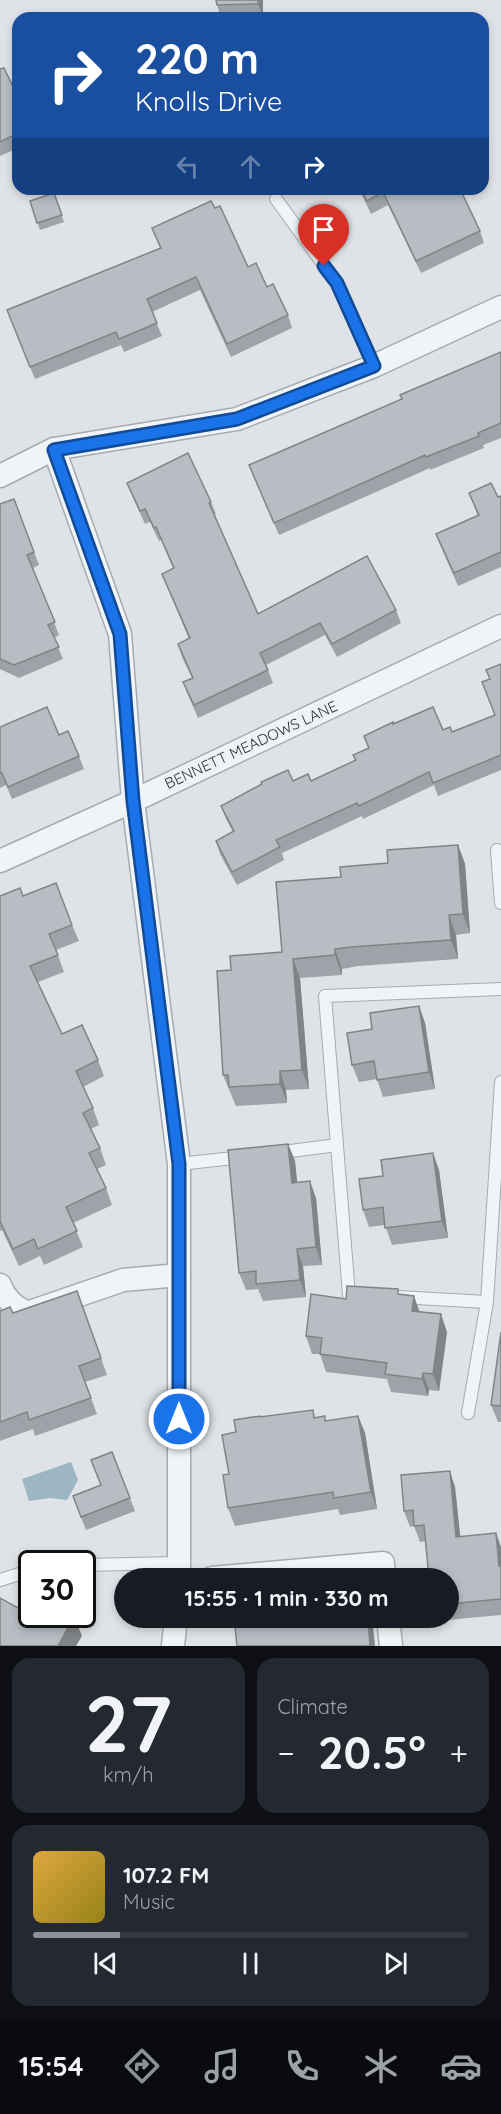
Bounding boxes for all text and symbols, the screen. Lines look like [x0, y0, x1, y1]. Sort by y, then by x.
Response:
text: 220 m [135, 32, 259, 85]
icon: right [36, 36, 114, 114]
text: Knolls Drive [135, 84, 282, 118]
icon: left [171, 150, 204, 183]
icon: ahead [234, 150, 267, 183]
icon: right [297, 150, 330, 183]
pin [298, 204, 349, 266]
icon: arrive [307, 213, 340, 246]
street label: BENNETT MEADOWS LANE [162, 696, 340, 793]
position arrow [147, 1387, 211, 1451]
speed limit sign: 30 [18, 1550, 96, 1628]
text: 15:55 · 1 min · 330 m [185, 1584, 388, 1612]
text: 27 [85, 1674, 172, 1772]
text: Climate [278, 1694, 348, 1719]
text: 20.5° [318, 1724, 426, 1780]
text: − [278, 1732, 295, 1773]
text: + [449, 1732, 468, 1773]
text: km/h [103, 1762, 154, 1787]
text: 107.2 FM [123, 1861, 209, 1889]
text: Music [123, 1889, 175, 1914]
icon: previous [89, 1947, 122, 1980]
icon: pause [234, 1947, 267, 1980]
icon: next [379, 1947, 412, 1980]
icon: directions [121, 2045, 163, 2087]
icon: music [201, 2045, 243, 2087]
icon: phone [281, 2045, 323, 2087]
icon: climate [360, 2045, 402, 2087]
icon: car [440, 2045, 482, 2087]
text: 15:54 [19, 2049, 84, 2083]

